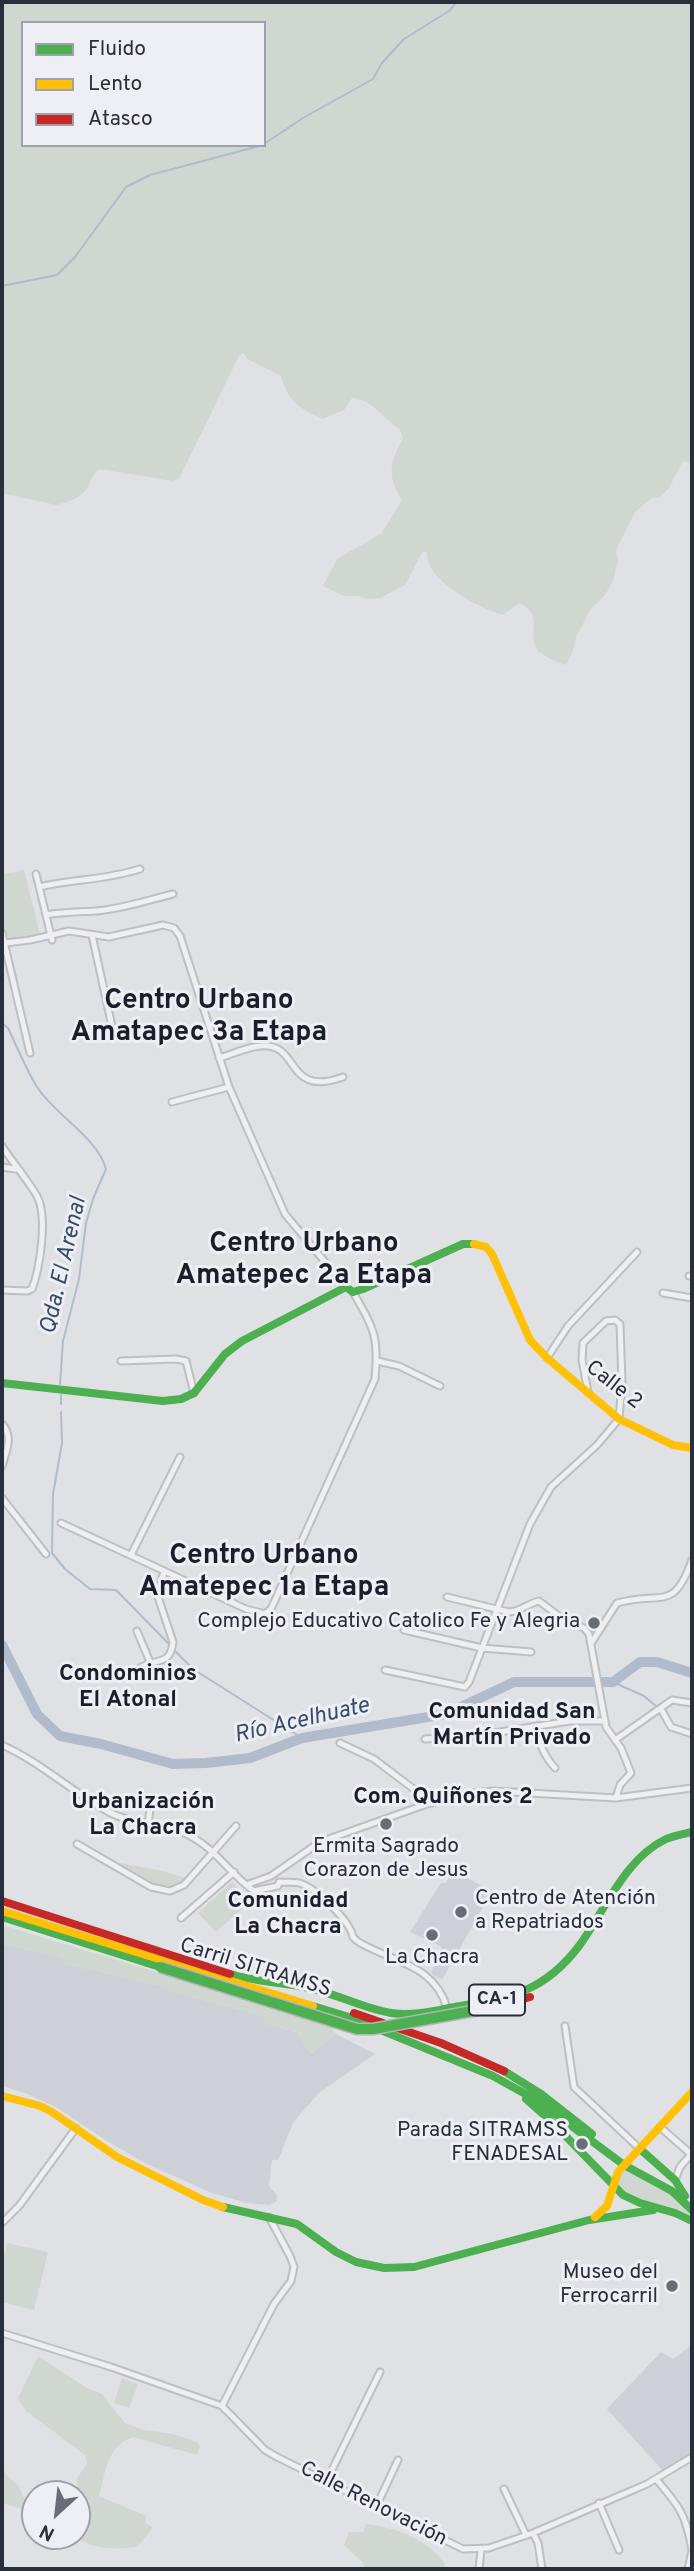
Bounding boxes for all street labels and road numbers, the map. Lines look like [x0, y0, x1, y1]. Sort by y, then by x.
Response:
street label: Calle 2 [580, 1356, 646, 1416]
street label: Carril SITRAMSS [176, 1934, 334, 2004]
road number: CA-1 [469, 1984, 525, 2016]
street label: Calle Renovación [295, 2457, 451, 2553]

